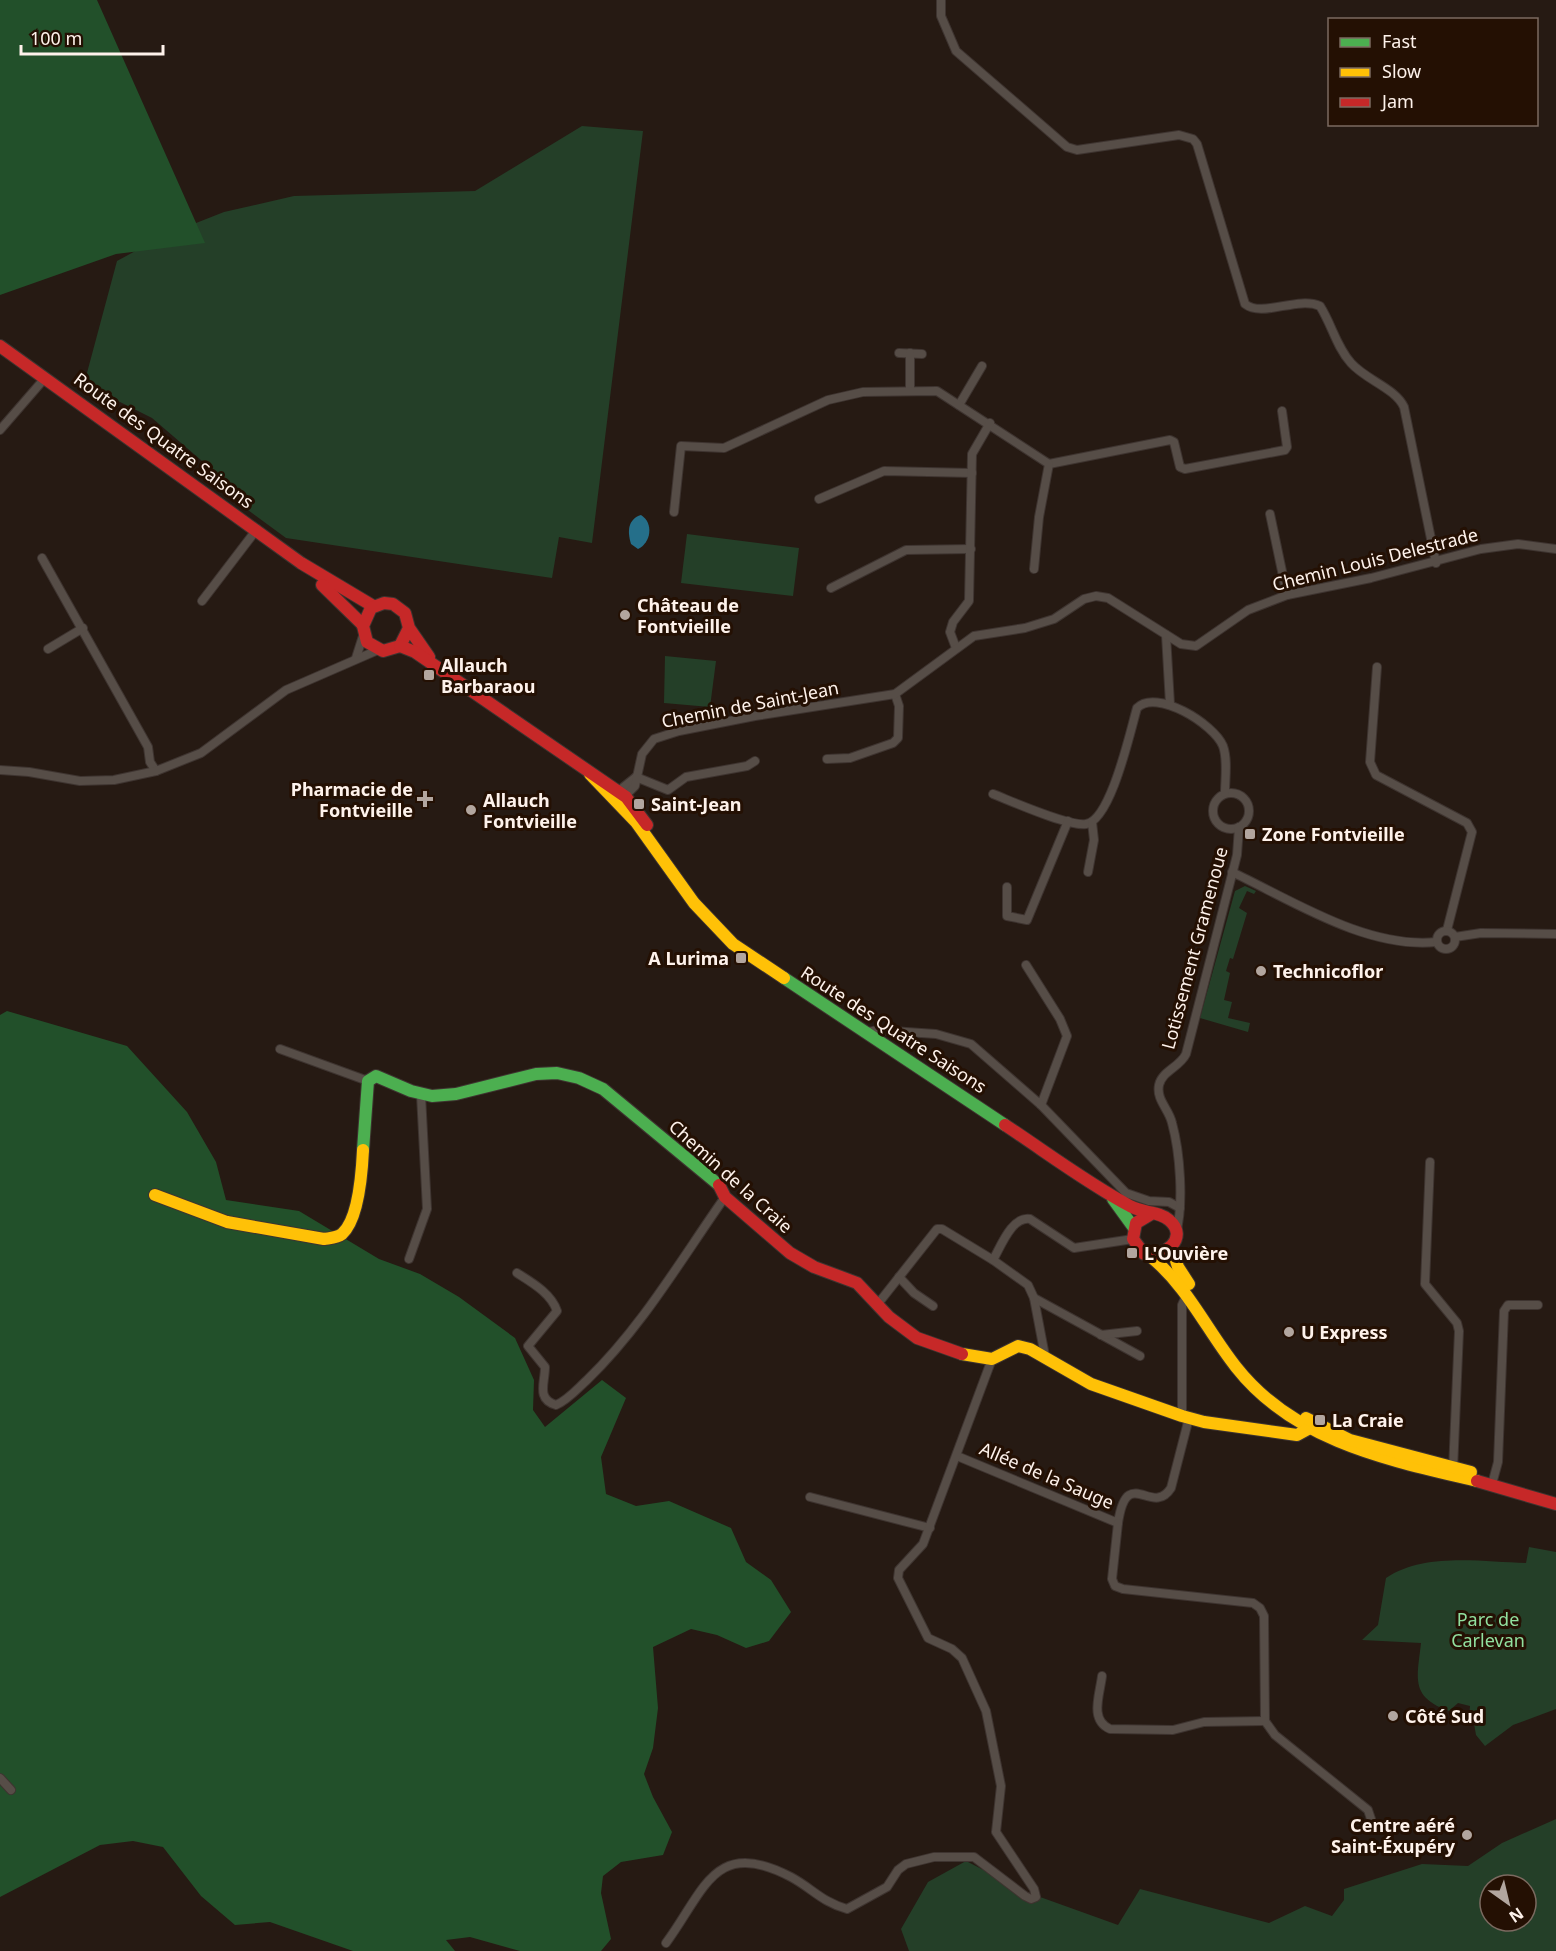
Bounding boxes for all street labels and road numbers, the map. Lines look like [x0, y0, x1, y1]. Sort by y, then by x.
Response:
street label: Route des Quatre Saisons [69, 367, 259, 513]
street label: Chemin Louis Delestrade [1270, 522, 1480, 596]
street label: Chemin de Saint-Jean [659, 675, 841, 733]
street label: Lotissement Gramenoue [1155, 844, 1233, 1052]
street label: Route des Quatre Saisons [797, 960, 991, 1098]
street label: Chemin de la Craie [664, 1114, 798, 1238]
street label: Allée de la Sauge [976, 1436, 1118, 1514]

